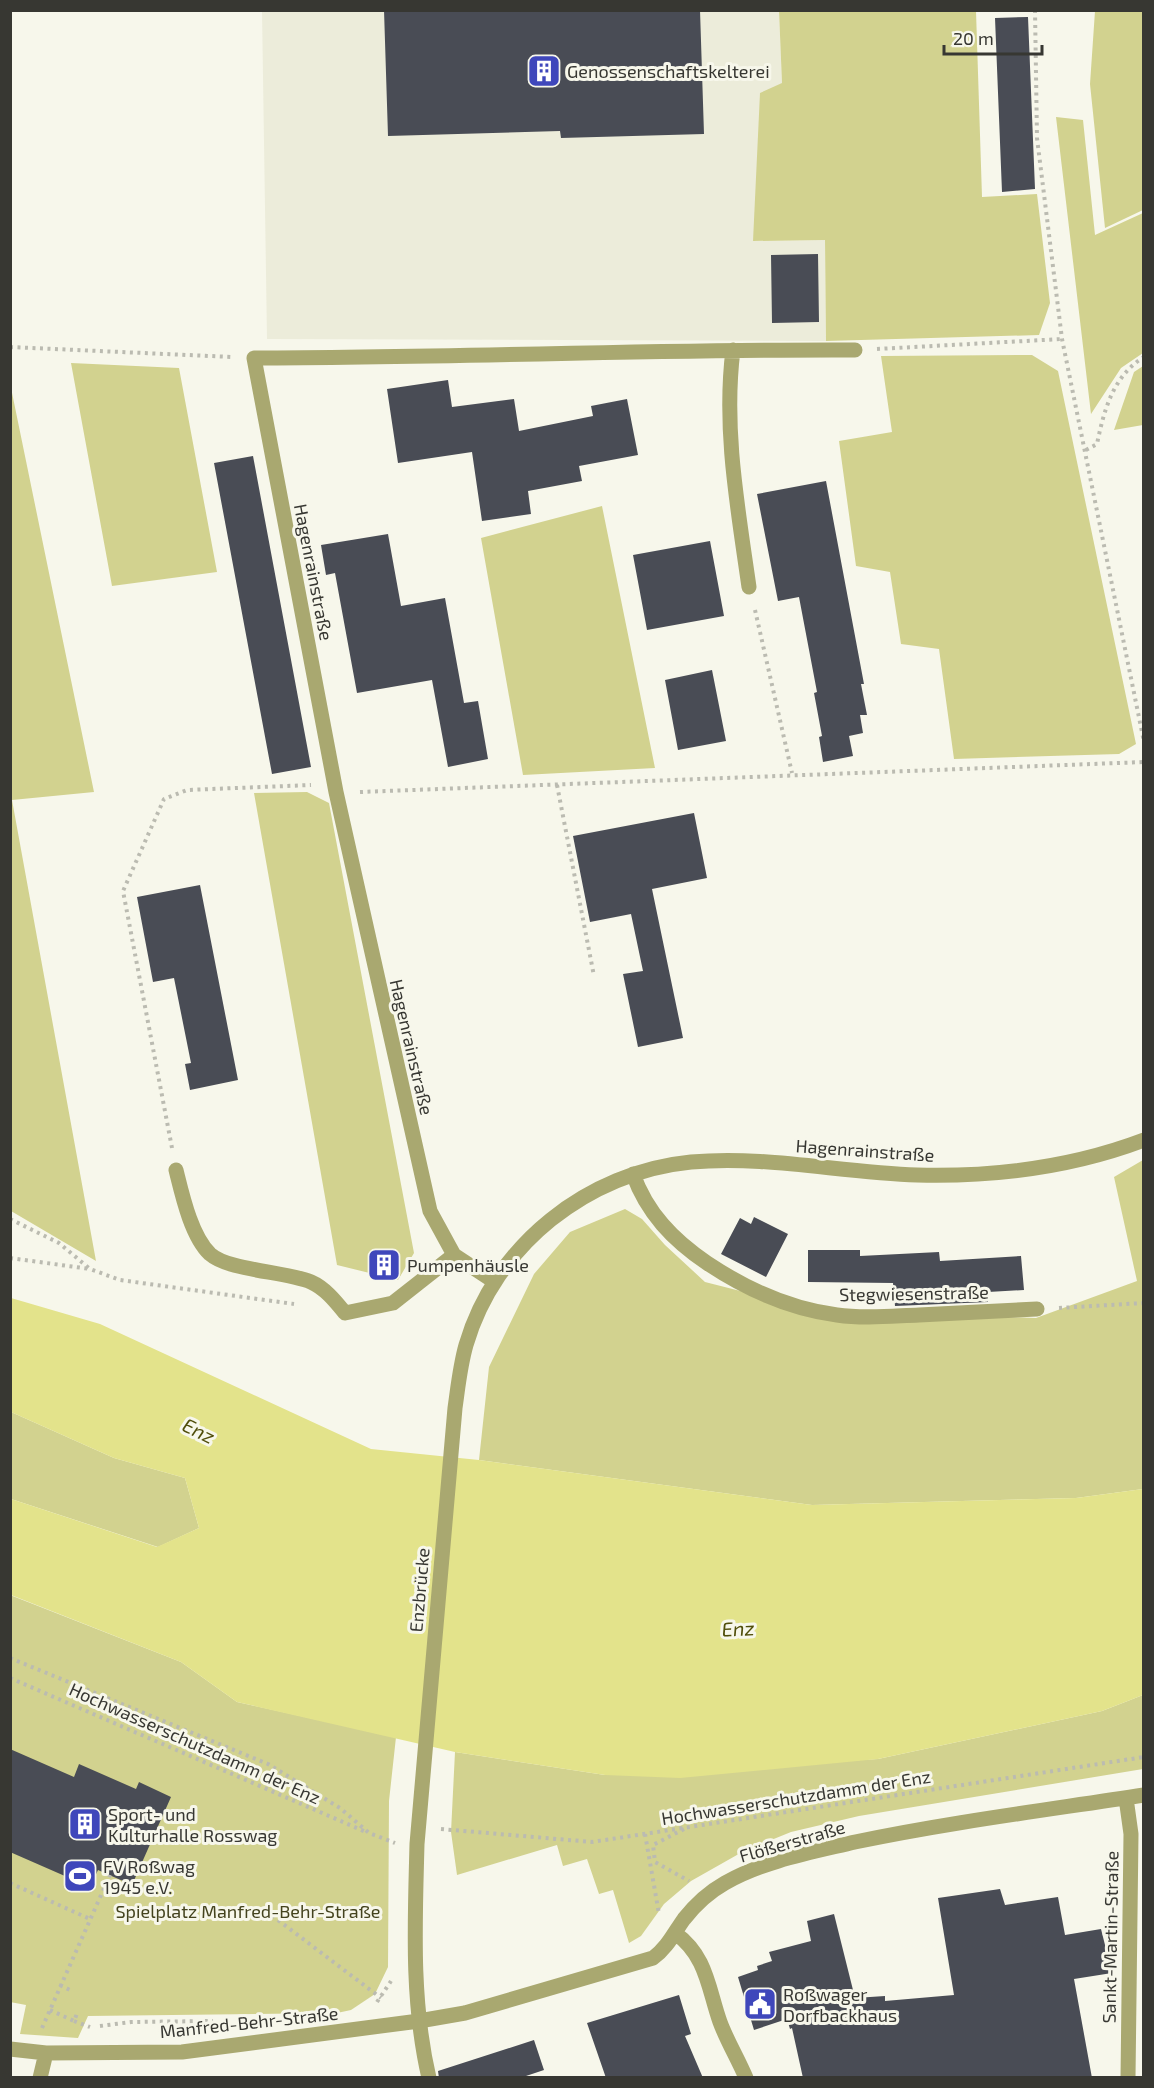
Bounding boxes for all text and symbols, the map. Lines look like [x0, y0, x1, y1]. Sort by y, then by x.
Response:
scale bar [944, 18, 1042, 56]
text: 20 m [953, 27, 994, 49]
building icon: Genossenschaftskelterei [526, 53, 562, 89]
place label: Genossenschaftskelterei [567, 60, 770, 82]
street label: Hagenrainstraße [290, 502, 338, 642]
street label: Hagenrainstraße [386, 977, 438, 1117]
street label: Hagenrainstraße [795, 1134, 935, 1166]
building icon: Pumpenhäusle [366, 1247, 402, 1283]
place label: Pumpenhäusle [407, 1254, 529, 1276]
street label: Stegwiesenstraße [839, 1281, 989, 1305]
water label: Enz [179, 1412, 219, 1448]
street label: Enzbrücke [404, 1547, 434, 1633]
water label: Enz [721, 1615, 755, 1641]
street label: Hochwasserschutzdamm der Enz [66, 1678, 324, 1808]
street label: Hochwasserschutzdamm der Enz [660, 1765, 932, 1829]
place label: Sport- und Kulturhalle Rosswag [108, 1803, 277, 1846]
building icon: Sport- und Kulturhalle Rosswag [67, 1806, 103, 1842]
street label: Flößerstraße [736, 1815, 848, 1867]
street label: Sankt-Martin-Straße [1097, 1850, 1123, 2024]
place label: FV Roßwag 1945 e.V. [103, 1855, 195, 1898]
sports icon: FV Roßwag 1945 e.V. [62, 1858, 98, 1894]
park label: Spielplatz Manfred-Behr-Straße [115, 1900, 381, 1922]
place label: Roßwager Dorfbackhaus [783, 1983, 897, 2026]
public building icon: Roßwager Dorfbackhaus [742, 1986, 778, 2022]
street label: Manfred-Behr-Straße [159, 2002, 339, 2042]

